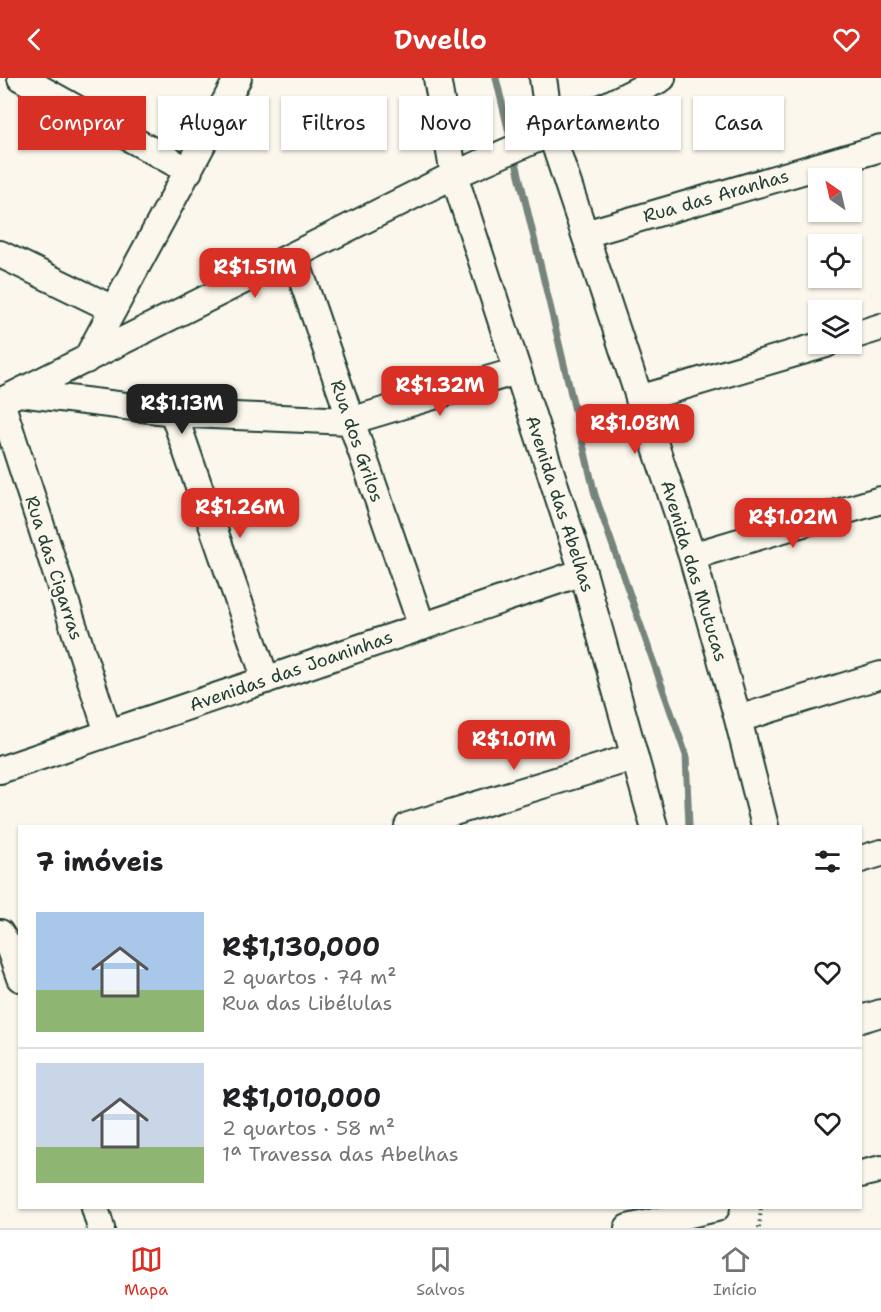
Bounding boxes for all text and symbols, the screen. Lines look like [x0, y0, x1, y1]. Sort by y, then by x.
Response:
text: Dwello [394, 21, 487, 58]
icon: back [18, 23, 51, 56]
icon: heart [830, 23, 863, 56]
chip: Comprar [18, 96, 146, 150]
chip: Alugar [158, 96, 269, 150]
chip: Filtros [281, 96, 387, 150]
chip: Novo [399, 96, 493, 150]
chip: Apartamento [505, 96, 681, 150]
chip: Casa [693, 96, 784, 150]
street label: Rua das Aranhas [640, 164, 792, 228]
north arrow [808, 168, 862, 222]
map controls [808, 168, 862, 354]
button: locate [808, 234, 862, 288]
pin: R$1.51M [200, 248, 310, 299]
text: R$1.51M [213, 254, 297, 280]
button: layers [808, 300, 862, 354]
pin: R$1.32M [385, 366, 495, 417]
text: R$1.32M [395, 372, 485, 398]
street label: Rua dos Grilos [325, 377, 389, 505]
pin: R$1.13M [127, 384, 237, 435]
text: R$1.13M [140, 390, 224, 416]
pin: R$1.08M [580, 404, 690, 455]
text: R$1.08M [590, 410, 680, 436]
street label: Avenida das Abelhas [520, 413, 600, 595]
street label: Avenida das Mutucas [655, 477, 733, 665]
pin: R$1.26M [185, 488, 295, 539]
street label: Rua das Cigarras [19, 493, 89, 643]
text: R$1.26M [195, 494, 285, 520]
pin: R$1.02M [738, 498, 848, 549]
text: R$1.02M [749, 504, 837, 530]
street label: Avenidas das Joaninhas [186, 625, 396, 717]
pin: R$1.01M [459, 720, 569, 771]
text: R$1.01M [472, 726, 556, 752]
text: 7 imóveis [36, 844, 163, 879]
icon: filters [811, 845, 844, 878]
text: R$1,130,000 [222, 929, 380, 964]
icon: home [84, 936, 156, 1008]
icon: heart [811, 956, 844, 989]
text: 2 quartos · 74 m² [222, 964, 396, 990]
text: Rua das Libélulas [222, 990, 392, 1016]
text: R$1,010,000 [222, 1080, 381, 1115]
icon: home [84, 1087, 156, 1159]
icon: heart [811, 1107, 844, 1140]
text: 2 quartos · 58 m² [222, 1115, 395, 1141]
text: 1ª Travessa das Abelhas [222, 1141, 459, 1167]
tab: Mapa [124, 1243, 168, 1300]
tab: Salvos [416, 1243, 465, 1300]
tab: Início [713, 1243, 757, 1300]

